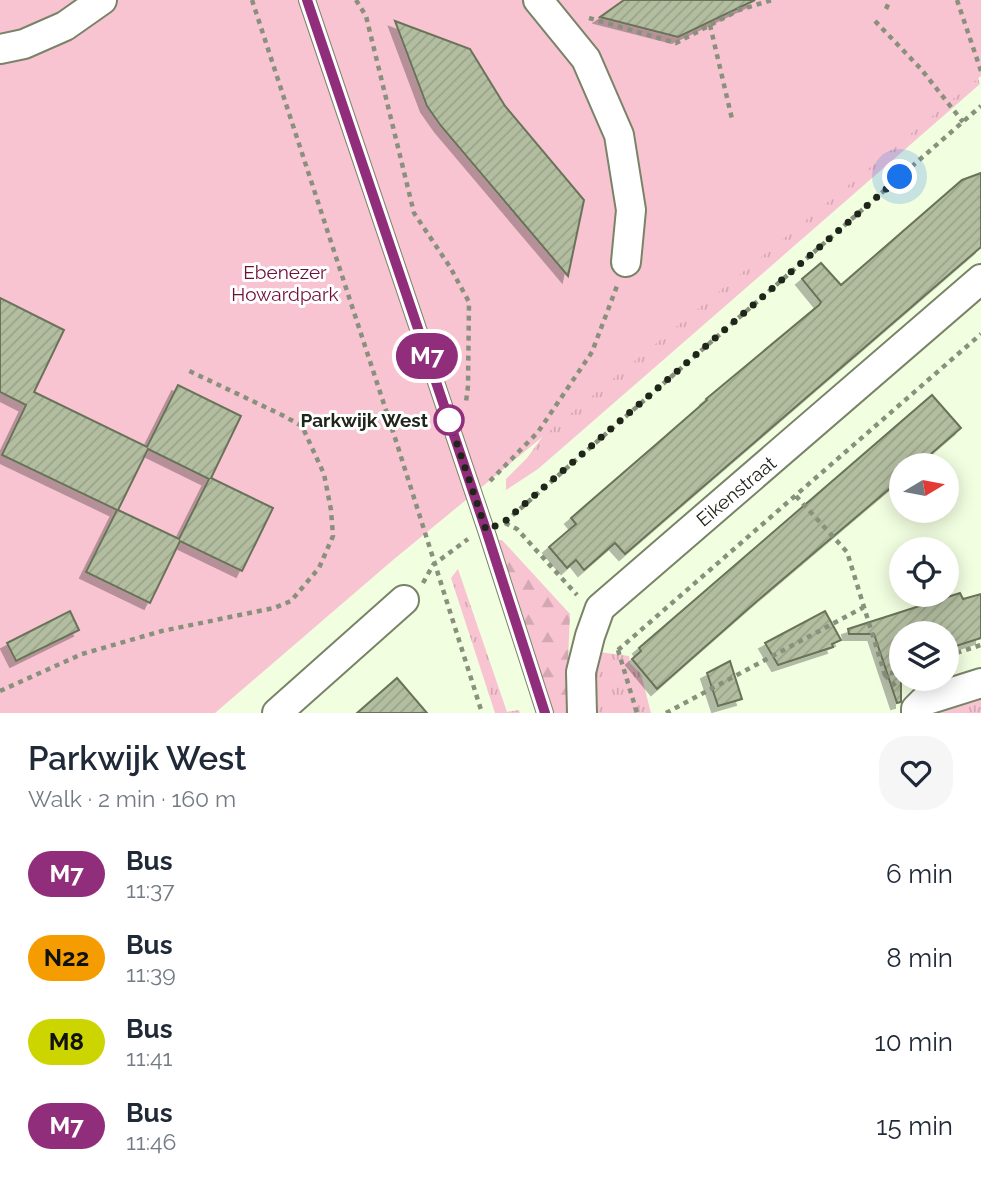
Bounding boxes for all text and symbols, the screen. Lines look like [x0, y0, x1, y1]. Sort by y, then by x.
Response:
your location [882, 159, 917, 194]
park label: Ebenezer Howardpark [231, 261, 339, 305]
line badge: M7 [396, 333, 458, 379]
text: M7 [410, 341, 444, 370]
marker: Parkwijk West [434, 405, 464, 435]
place label: Parkwijk West [300, 409, 429, 431]
street label: Eikenstraat [692, 451, 781, 530]
north arrow [889, 453, 959, 523]
map controls [889, 453, 959, 691]
button: locate [889, 537, 959, 607]
button: layers [889, 621, 959, 691]
button: heart [879, 736, 953, 810]
text: Parkwijk West [28, 739, 246, 778]
text: Walk · 2 min · 160 m [28, 785, 236, 812]
text: Bus [126, 846, 173, 876]
text: M7 [49, 859, 84, 888]
text: 6 min [886, 859, 953, 889]
text: 11:37 [126, 876, 174, 903]
text: Bus [126, 930, 173, 960]
text: N22 [44, 943, 89, 972]
text: 8 min [886, 943, 953, 973]
text: 11:39 [126, 960, 176, 987]
text: Bus [126, 1014, 173, 1044]
text: M8 [49, 1027, 84, 1056]
text: 10 min [875, 1027, 953, 1057]
text: 11:41 [126, 1044, 172, 1071]
text: Bus [126, 1098, 173, 1128]
text: M7 [49, 1111, 84, 1140]
text: 15 min [876, 1111, 953, 1141]
text: 11:46 [126, 1128, 176, 1155]

